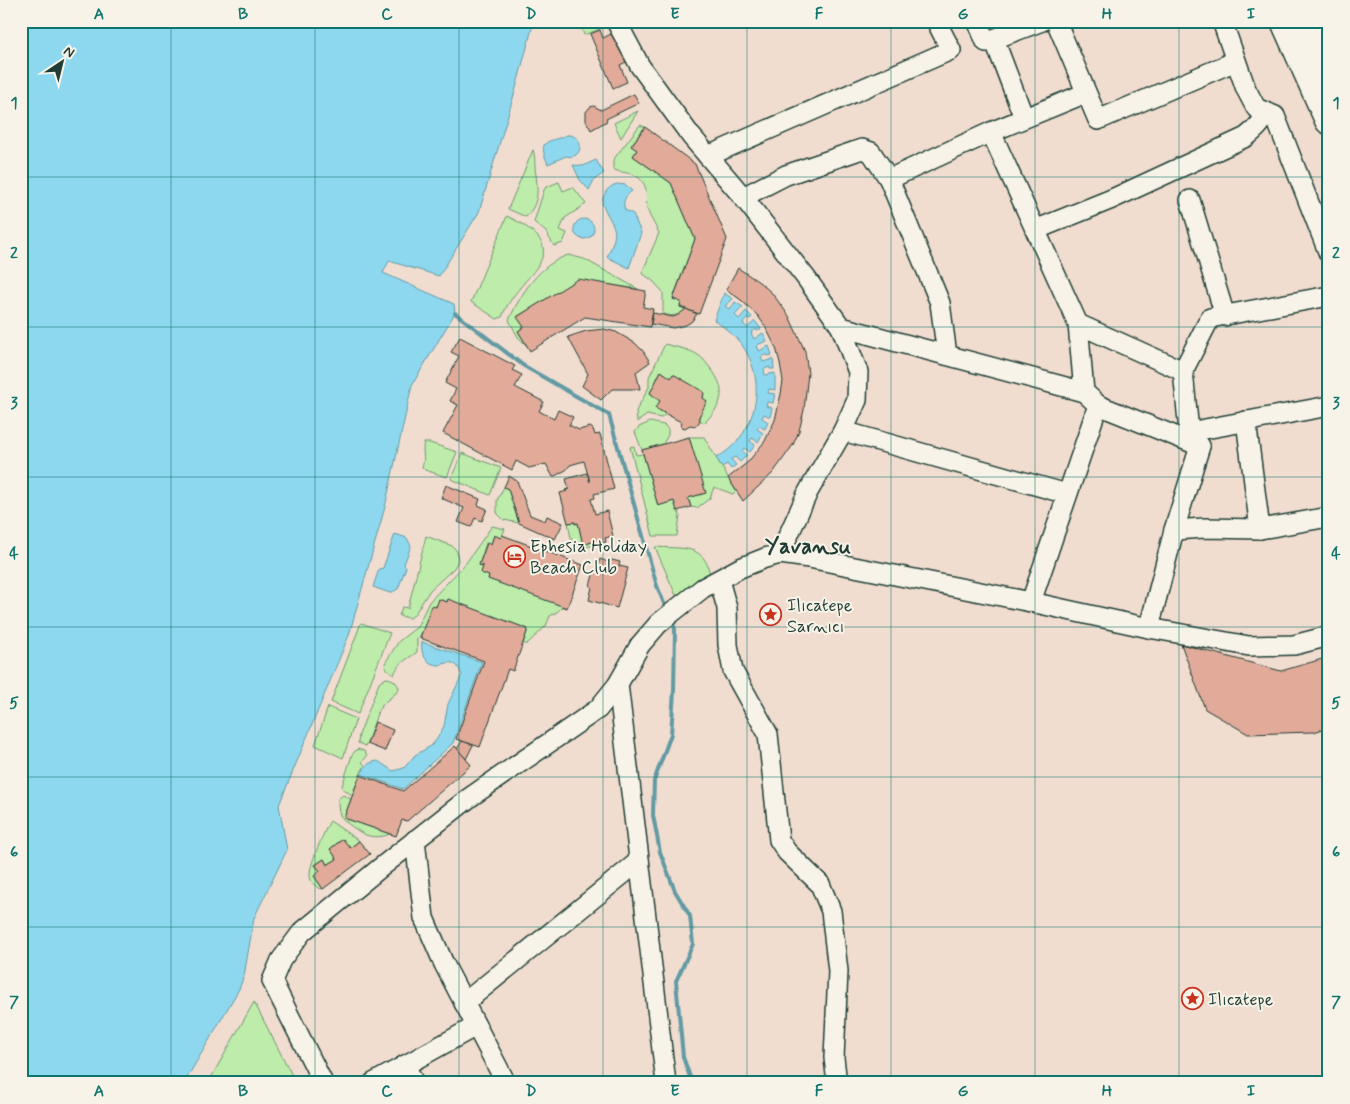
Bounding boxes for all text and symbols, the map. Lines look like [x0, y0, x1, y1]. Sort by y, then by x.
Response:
text: A [94, 4, 104, 25]
text: B [238, 4, 248, 25]
text: C [381, 4, 393, 25]
text: D [525, 4, 537, 25]
text: E [670, 4, 680, 25]
text: F [815, 4, 824, 25]
text: G [958, 4, 969, 25]
text: H [1102, 4, 1113, 25]
text: I [1247, 4, 1256, 25]
north arrow [38, 38, 88, 88]
text: N [60, 42, 78, 62]
text: 1 [10, 93, 18, 114]
text: 1 [1332, 93, 1340, 114]
text: 2 [10, 243, 18, 264]
text: 2 [1332, 243, 1340, 264]
text: 3 [10, 393, 18, 414]
text: 3 [1332, 393, 1340, 414]
district label: Yavansu [765, 533, 851, 561]
place label: Ephesia Holiday Beach Club [530, 535, 647, 580]
text: 4 [9, 543, 19, 564]
text: 4 [1331, 543, 1341, 564]
hotel icon: Ephesia Holiday Beach Club [502, 544, 526, 568]
place label: Ilıcatepe Sarnıcı [787, 594, 852, 639]
place icon: Ilıcatepe Sarnıcı [759, 603, 783, 627]
text: 5 [9, 693, 19, 714]
text: 5 [1331, 693, 1341, 714]
text: 6 [10, 842, 18, 863]
text: 6 [1332, 842, 1340, 863]
place icon: Ilıcatepe [1180, 987, 1204, 1011]
place label: Ilıcatepe [1208, 988, 1273, 1012]
text: 7 [9, 992, 19, 1013]
text: 7 [1331, 992, 1341, 1013]
text: A [94, 1081, 104, 1102]
text: B [238, 1081, 248, 1102]
text: C [381, 1081, 393, 1102]
text: D [525, 1081, 537, 1102]
text: E [670, 1081, 680, 1102]
text: F [815, 1081, 824, 1102]
text: G [958, 1081, 969, 1102]
text: H [1102, 1081, 1113, 1102]
text: I [1247, 1081, 1256, 1102]

